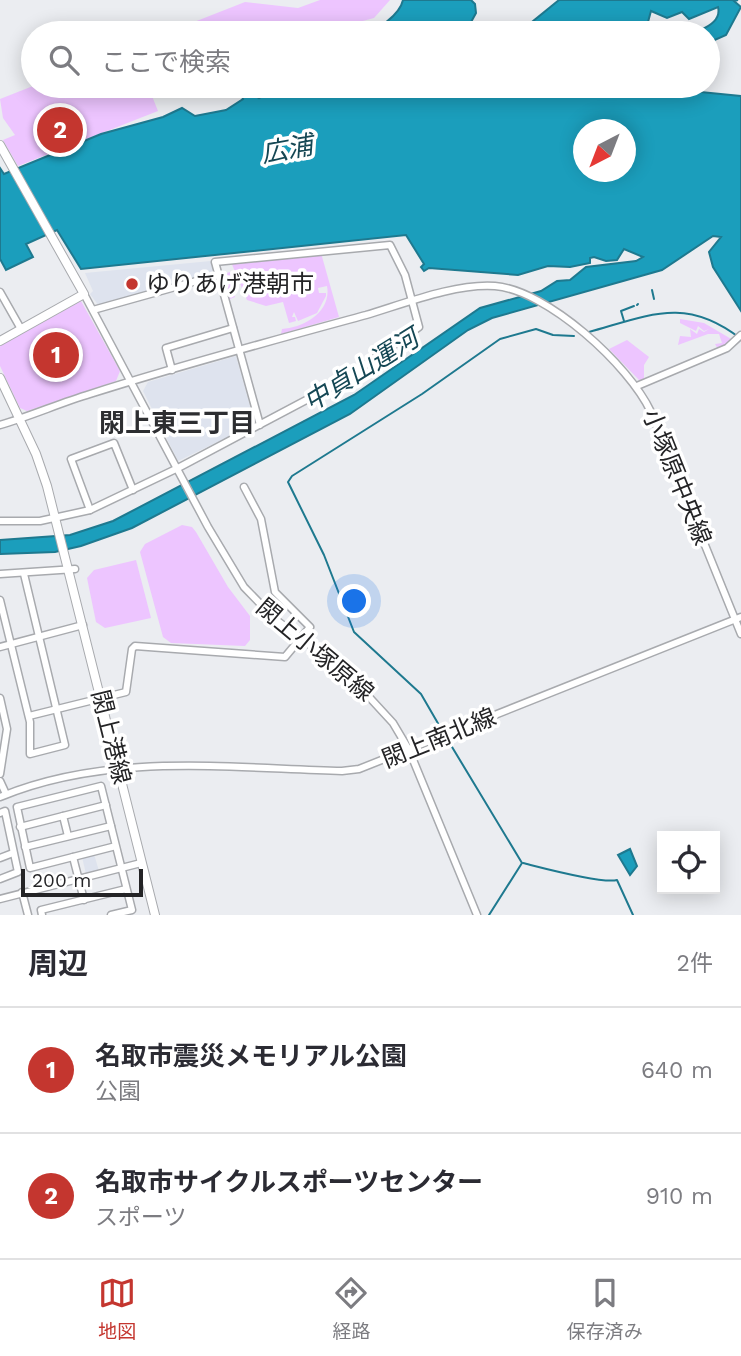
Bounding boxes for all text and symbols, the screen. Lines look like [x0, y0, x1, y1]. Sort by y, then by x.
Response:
search box [21, 21, 720, 98]
icon: search [45, 41, 83, 79]
text: ここで検索 [101, 47, 231, 77]
pin: 2 [37, 104, 83, 156]
north arrow [573, 119, 636, 182]
water label: 広浦 [259, 129, 319, 168]
place label: ゆりあげ港朝市 [146, 270, 314, 298]
marker: ゆりあげ港朝市 [124, 276, 140, 292]
water label: 中貞山運河 [298, 320, 428, 417]
pin: 1 [33, 329, 79, 381]
street label: 小塚原中央線 [637, 405, 717, 549]
district label: 閖上東三丁目 [99, 408, 255, 438]
your location [337, 584, 371, 618]
street label: 閖上小塚原線 [251, 593, 379, 707]
street label: 閖上港線 [86, 687, 136, 787]
street label: 閖上南北線 [378, 703, 500, 773]
map controls [657, 831, 720, 894]
button: locate [657, 831, 720, 894]
scale bar [21, 866, 144, 898]
text: 200 m [32, 869, 91, 892]
text: 周辺 [28, 946, 88, 981]
text: 2件 [677, 950, 713, 977]
text: 名取市震災メモリアル公園 [95, 1041, 407, 1071]
text: 1 [46, 1057, 56, 1084]
text: 640 m [641, 1057, 713, 1084]
text: 公園 [95, 1078, 141, 1105]
text: 名取市サイクルスポーツセンター [95, 1167, 483, 1197]
text: 2 [44, 1183, 58, 1210]
text: 910 m [646, 1183, 713, 1210]
text: スポーツ [95, 1204, 187, 1231]
tab: 地図 [98, 1274, 136, 1343]
tab: 経路 [332, 1274, 371, 1343]
tab: 保存済み [567, 1274, 643, 1343]

